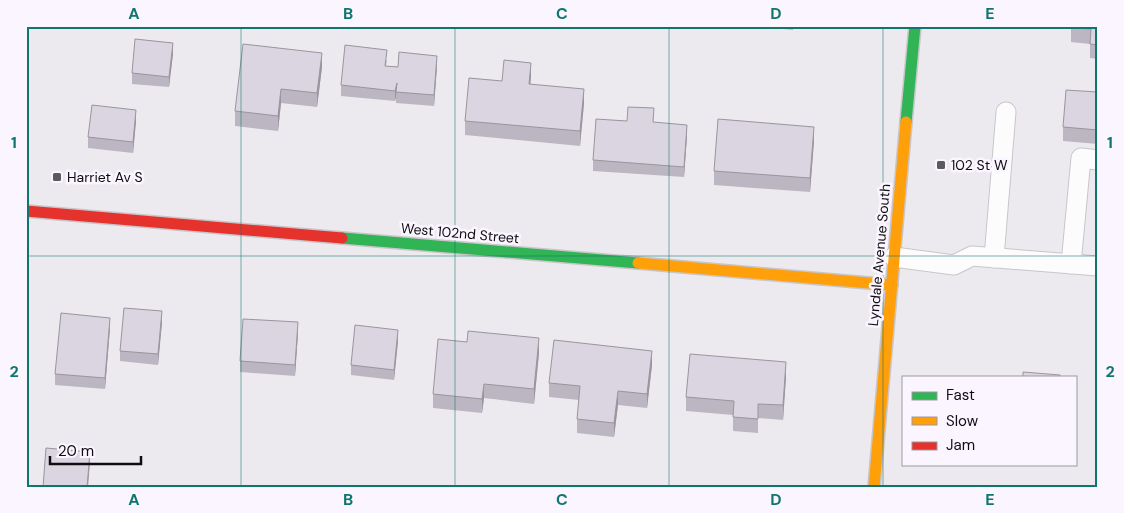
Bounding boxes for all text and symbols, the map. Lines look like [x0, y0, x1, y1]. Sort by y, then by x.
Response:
text: A [128, 3, 140, 24]
text: B [343, 3, 353, 24]
text: C [556, 3, 568, 24]
text: D [770, 3, 782, 24]
text: E [985, 3, 995, 24]
text: 1 [11, 132, 17, 153]
text: 1 [1107, 132, 1113, 153]
place label: 102 St W [951, 156, 1008, 174]
marker: 102 St W [935, 159, 947, 171]
place label: Harriet Av S [67, 168, 143, 186]
marker: Harriet Av S [51, 171, 63, 183]
street label: Lyndale Avenue South [864, 183, 894, 327]
street label: West 102nd Street [400, 219, 520, 247]
text: 2 [9, 361, 19, 382]
text: 2 [1105, 361, 1115, 382]
legend [902, 376, 1076, 466]
text: Fast [946, 385, 975, 405]
text: Slow [946, 411, 979, 431]
scale bar [50, 433, 141, 465]
text: Jam [946, 435, 975, 455]
text: 20 m [58, 441, 94, 461]
text: A [128, 489, 140, 510]
text: B [343, 489, 353, 510]
text: C [556, 489, 568, 510]
text: D [770, 489, 782, 510]
text: E [985, 489, 995, 510]

